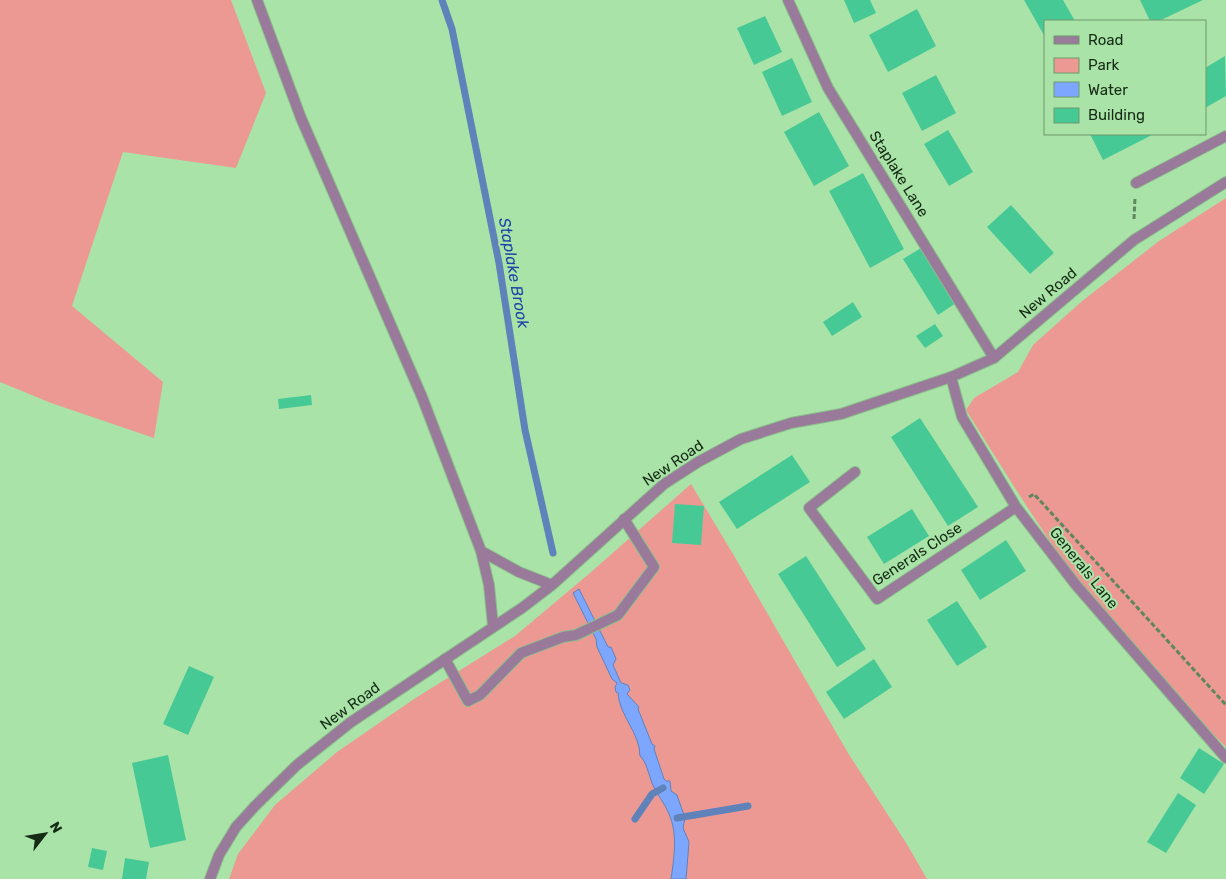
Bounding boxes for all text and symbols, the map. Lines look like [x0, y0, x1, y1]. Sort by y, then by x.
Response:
legend [1044, 20, 1206, 135]
text: Road [1088, 31, 1124, 49]
text: Park [1088, 56, 1119, 74]
text: Water [1088, 81, 1128, 99]
text: Building [1088, 106, 1145, 124]
street label: Staplake Lane [865, 128, 933, 220]
water label: Staplake Brook [495, 216, 533, 331]
street label: New Road [1016, 264, 1080, 322]
street label: New Road [639, 436, 707, 490]
street label: Generals Close [869, 518, 965, 590]
street label: Generals Lane [1046, 524, 1122, 612]
street label: New Road [317, 678, 383, 734]
north arrow [20, 809, 70, 859]
text: N [46, 819, 66, 836]

